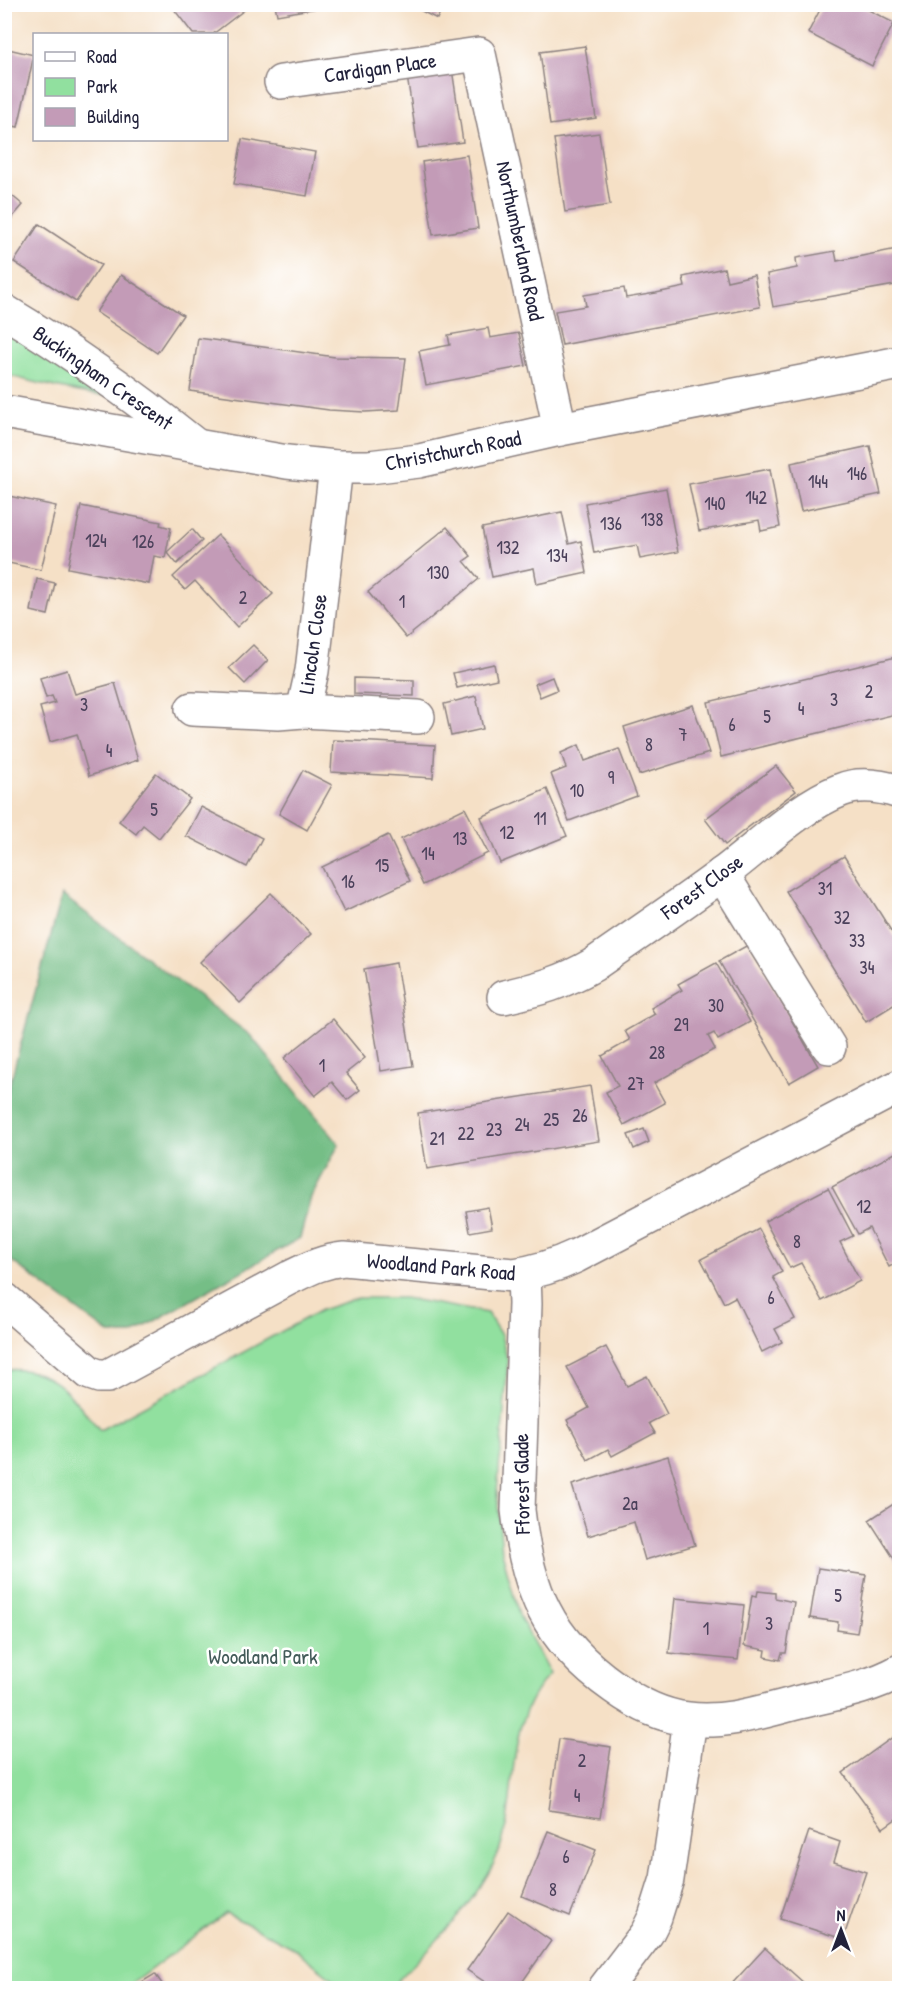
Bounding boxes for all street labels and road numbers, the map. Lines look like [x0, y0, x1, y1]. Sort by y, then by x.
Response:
street label: Cardigan Place [322, 45, 438, 90]
street label: Northumberland Road [489, 159, 552, 323]
street label: Buckingham Crescent [27, 318, 180, 437]
street label: Christchurch Road [382, 423, 523, 478]
street label: Lincoln Close [291, 592, 334, 696]
street label: Forest Close [654, 847, 749, 927]
street label: Woodland Park Road [366, 1246, 516, 1287]
street label: Fforest Glade [506, 1433, 537, 1536]

